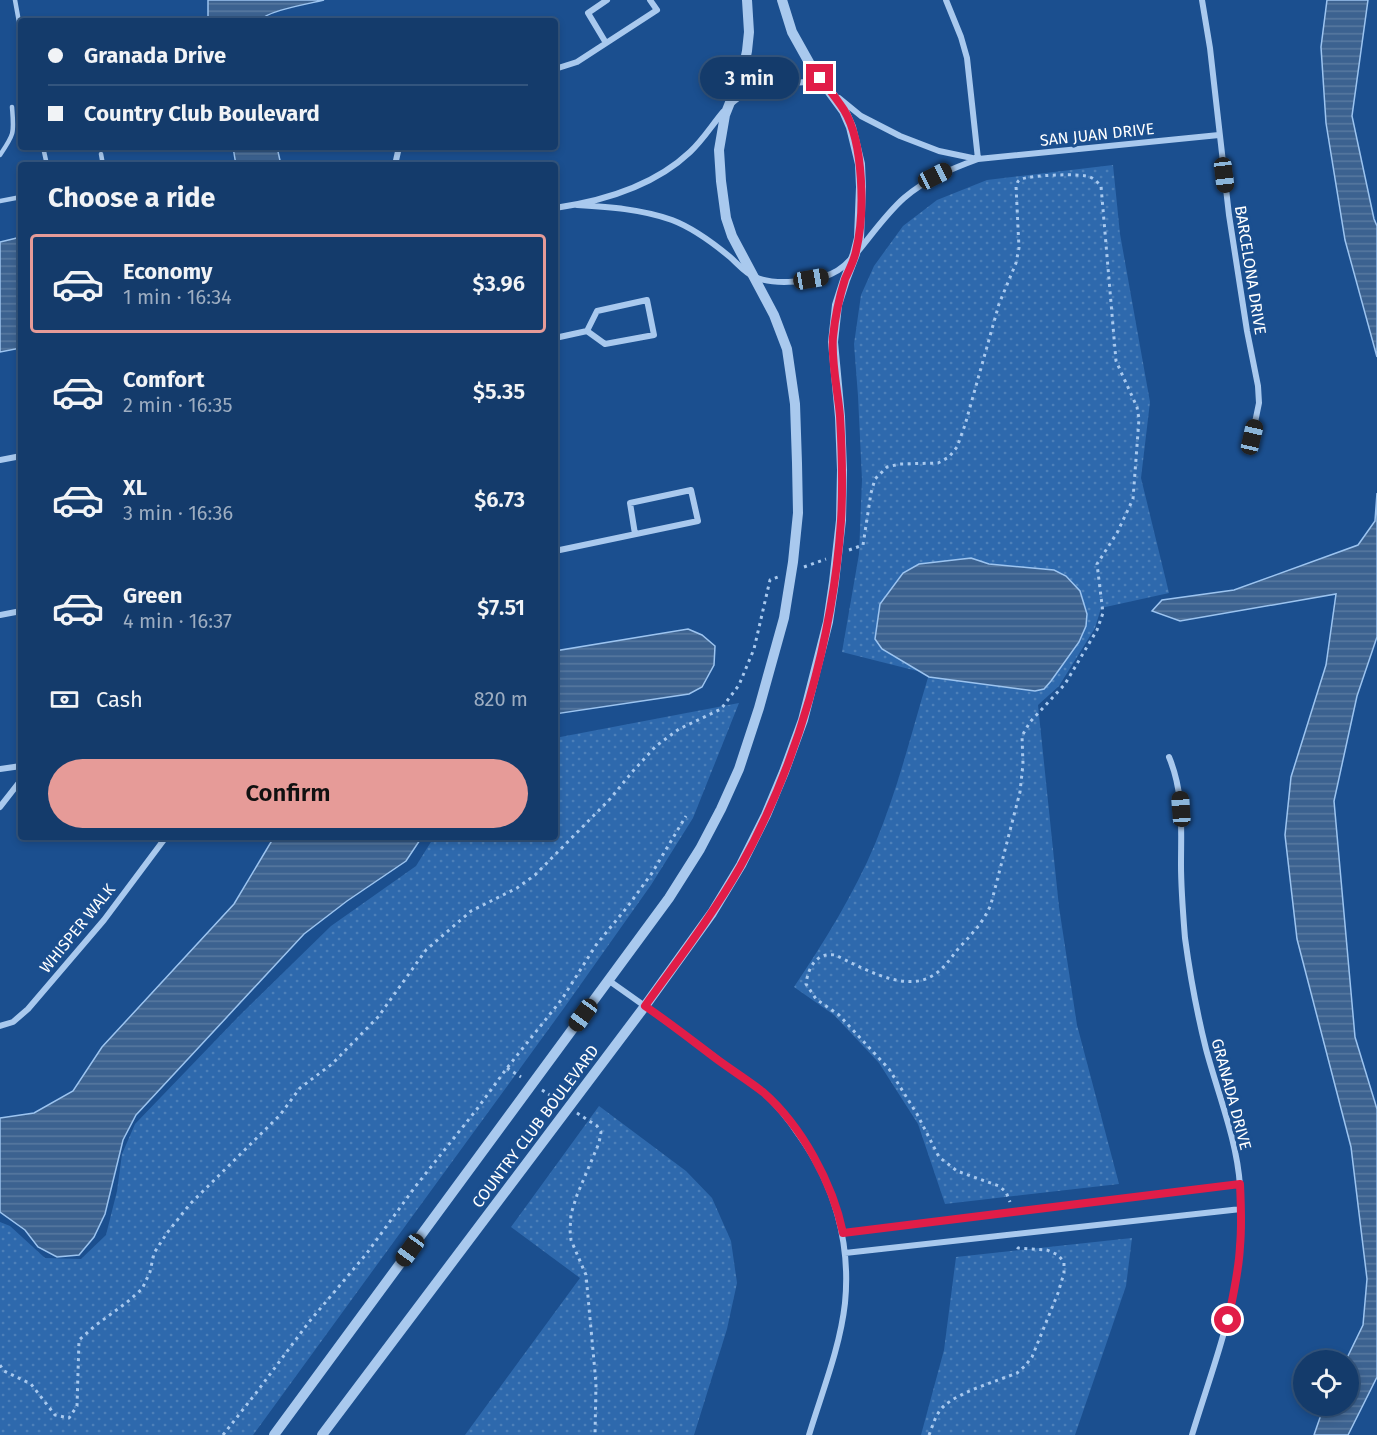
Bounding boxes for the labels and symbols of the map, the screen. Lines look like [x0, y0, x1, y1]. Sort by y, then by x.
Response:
callout: 3 min [700, 57, 799, 99]
route end [806, 64, 833, 91]
street label: SAN JUAN DRIVE [1039, 119, 1155, 150]
car [1213, 156, 1235, 194]
car [915, 160, 955, 192]
street label: BARCELONA DRIVE [1231, 204, 1270, 336]
car [792, 267, 830, 291]
car [1239, 417, 1265, 457]
car [1171, 790, 1191, 828]
street label: WHISPER WALK [36, 880, 119, 977]
car [565, 995, 601, 1035]
street label: GRANADA DRIVE [1207, 1036, 1256, 1152]
street label: COUNTRY CLUB BOULEVARD [468, 1041, 603, 1211]
car [392, 1230, 428, 1270]
route start [1214, 1306, 1241, 1333]

